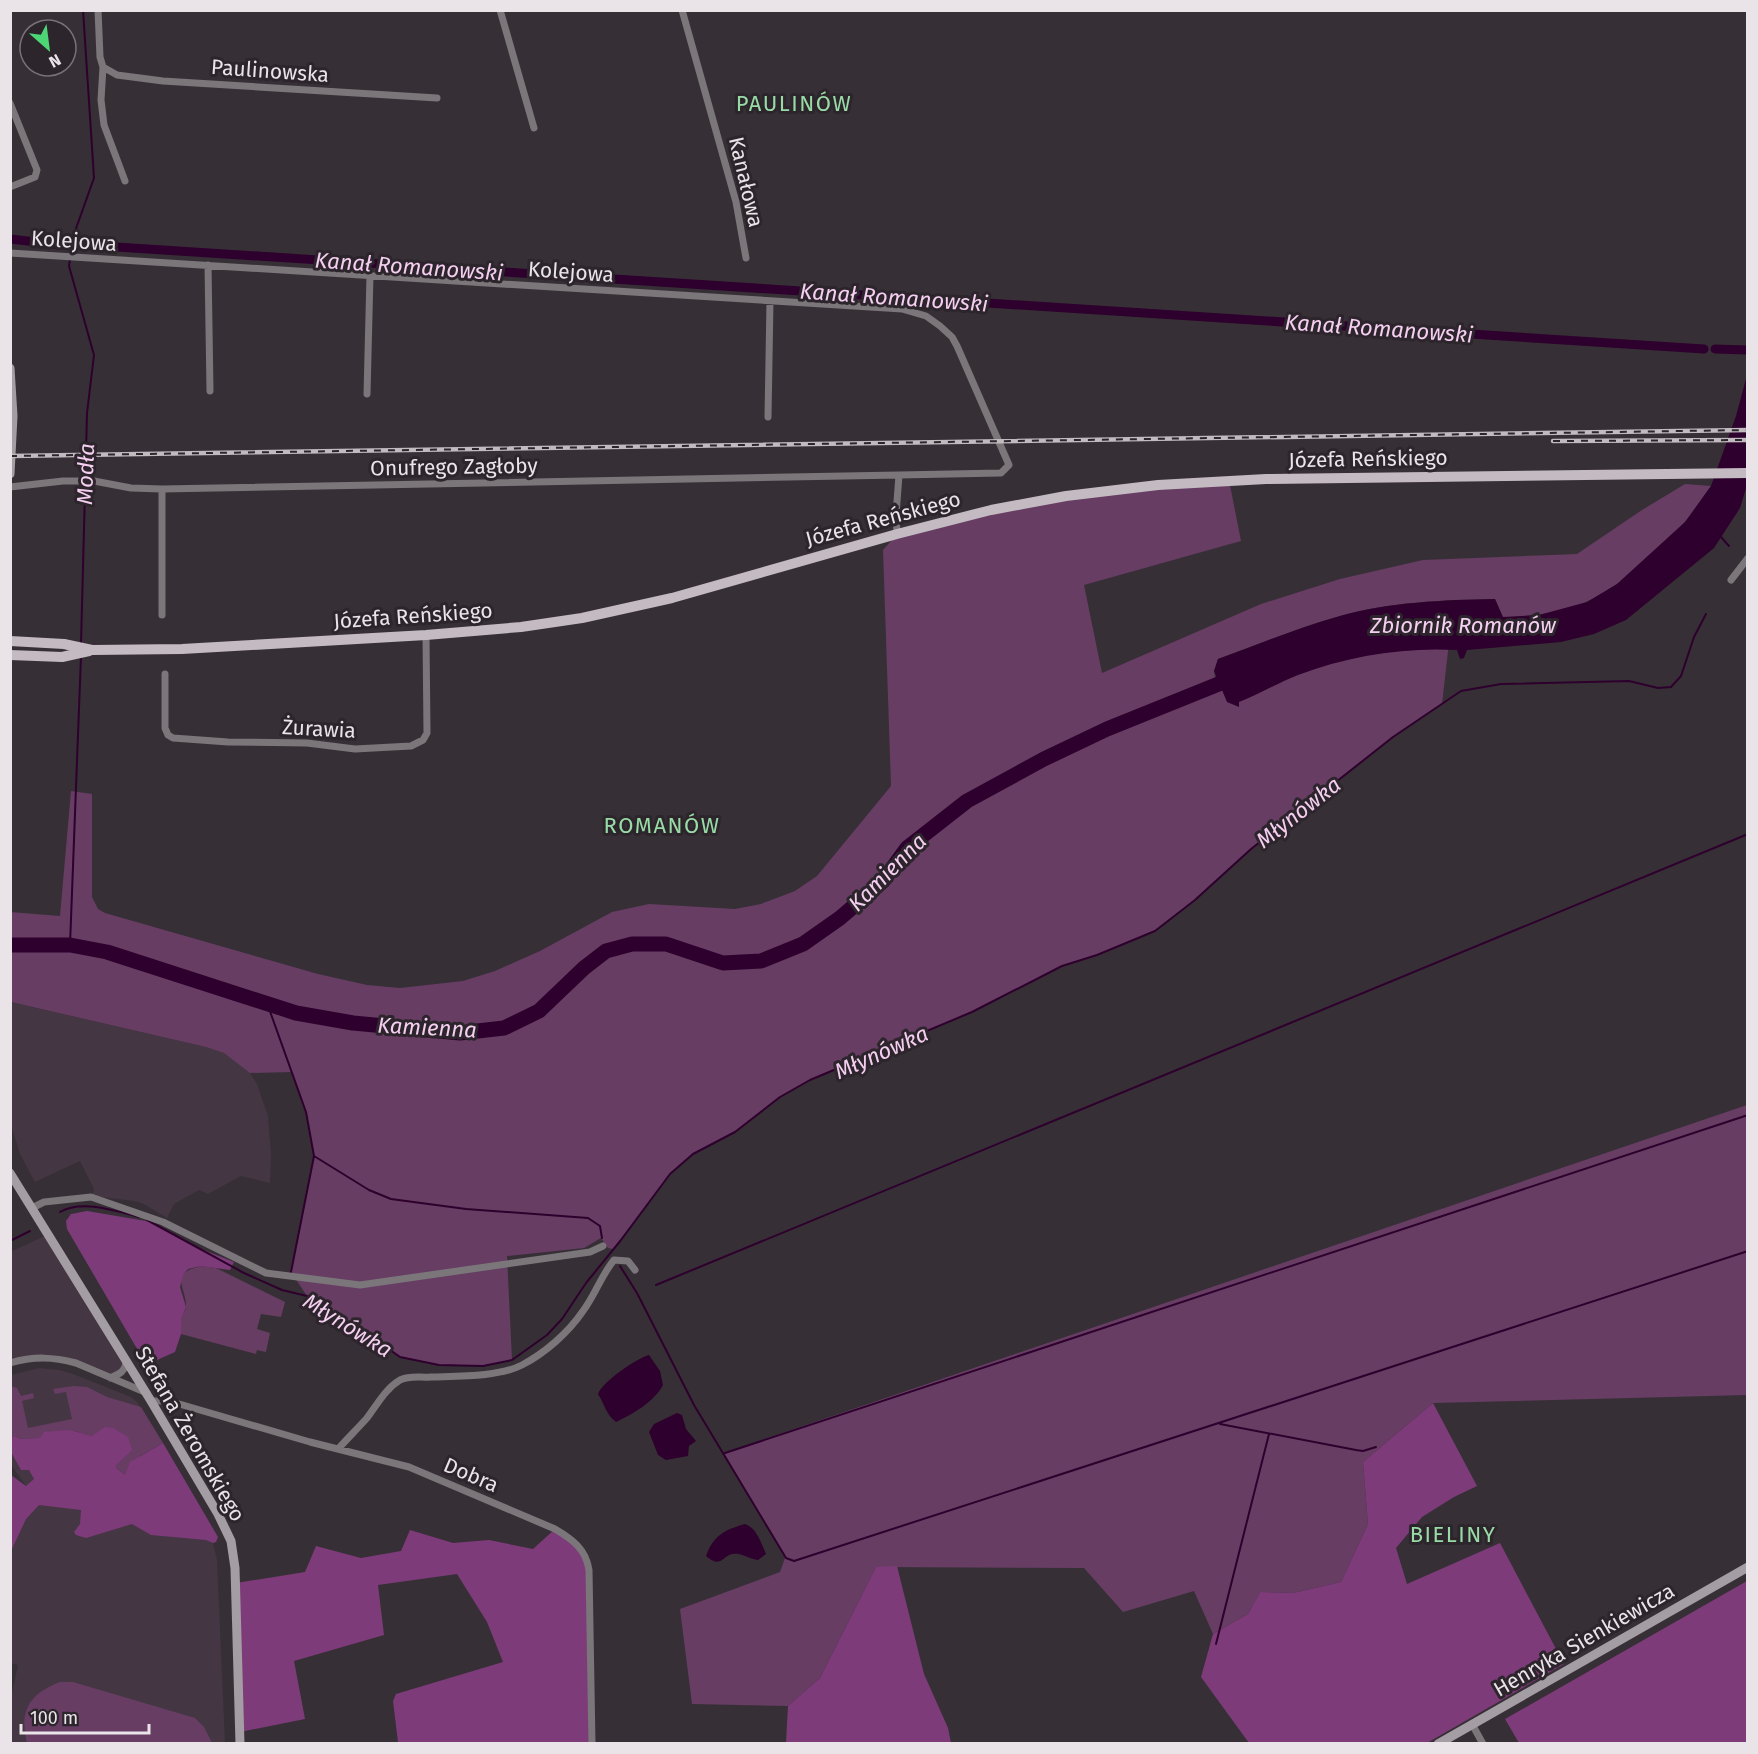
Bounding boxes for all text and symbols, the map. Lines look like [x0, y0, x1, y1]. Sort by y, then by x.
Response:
north arrow [18, 18, 78, 78]
text: N [46, 50, 64, 72]
street label: Paulinowska [210, 54, 330, 88]
district label: PAULINÓW [736, 90, 852, 117]
street label: Kanałowa [723, 134, 769, 230]
street label: Kolejowa [30, 225, 118, 257]
water label: Kanał Romanowski [314, 246, 504, 287]
street label: Kolejowa [527, 256, 615, 288]
water label: Kanał Romanowski [799, 277, 989, 318]
water label: Kanał Romanowski [1284, 308, 1474, 349]
water label: Modła [71, 443, 100, 505]
street label: Józefa Reńskiego [1288, 445, 1448, 473]
street label: Onufrego Zagłoby [370, 453, 539, 481]
street label: Józefa Reńskiego [803, 486, 963, 552]
street label: Józefa Reńskiego [333, 597, 493, 635]
water label: Zbiornik Romanów [1369, 612, 1557, 639]
street label: Żurawia [281, 714, 357, 744]
water label: Młynówka [1251, 771, 1346, 854]
district label: ROMANÓW [604, 812, 720, 839]
water label: Kamienna [843, 828, 932, 917]
water label: Kamienna [377, 1011, 477, 1044]
water label: Młynówka [830, 1020, 932, 1085]
water label: Młynówka [298, 1288, 397, 1363]
street label: Stefana Żeromskiego [129, 1342, 251, 1526]
street label: Dobra [440, 1452, 502, 1498]
district label: BIELINY [1410, 1521, 1496, 1548]
street label: Henryka Sienkiewicza [1489, 1578, 1679, 1702]
scale bar [21, 1697, 148, 1735]
text: 100 m [30, 1707, 78, 1729]

